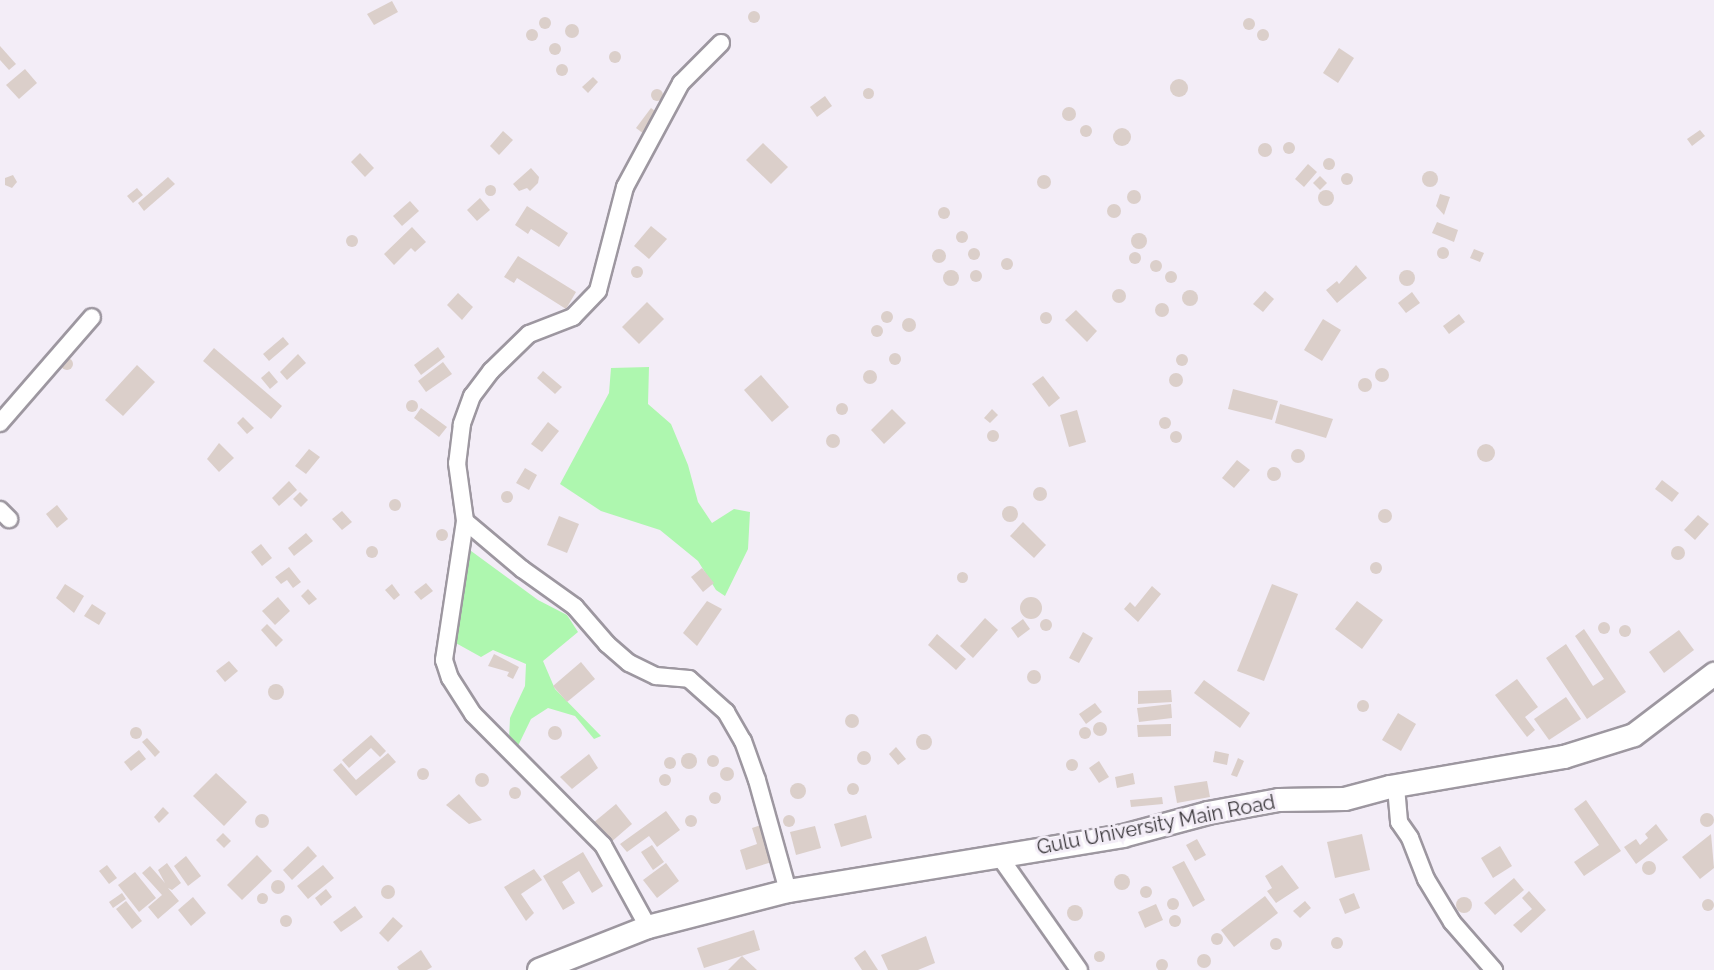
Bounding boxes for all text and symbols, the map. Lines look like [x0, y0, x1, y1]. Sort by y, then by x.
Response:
street label: Gulu University Main Road [1035, 790, 1277, 860]

